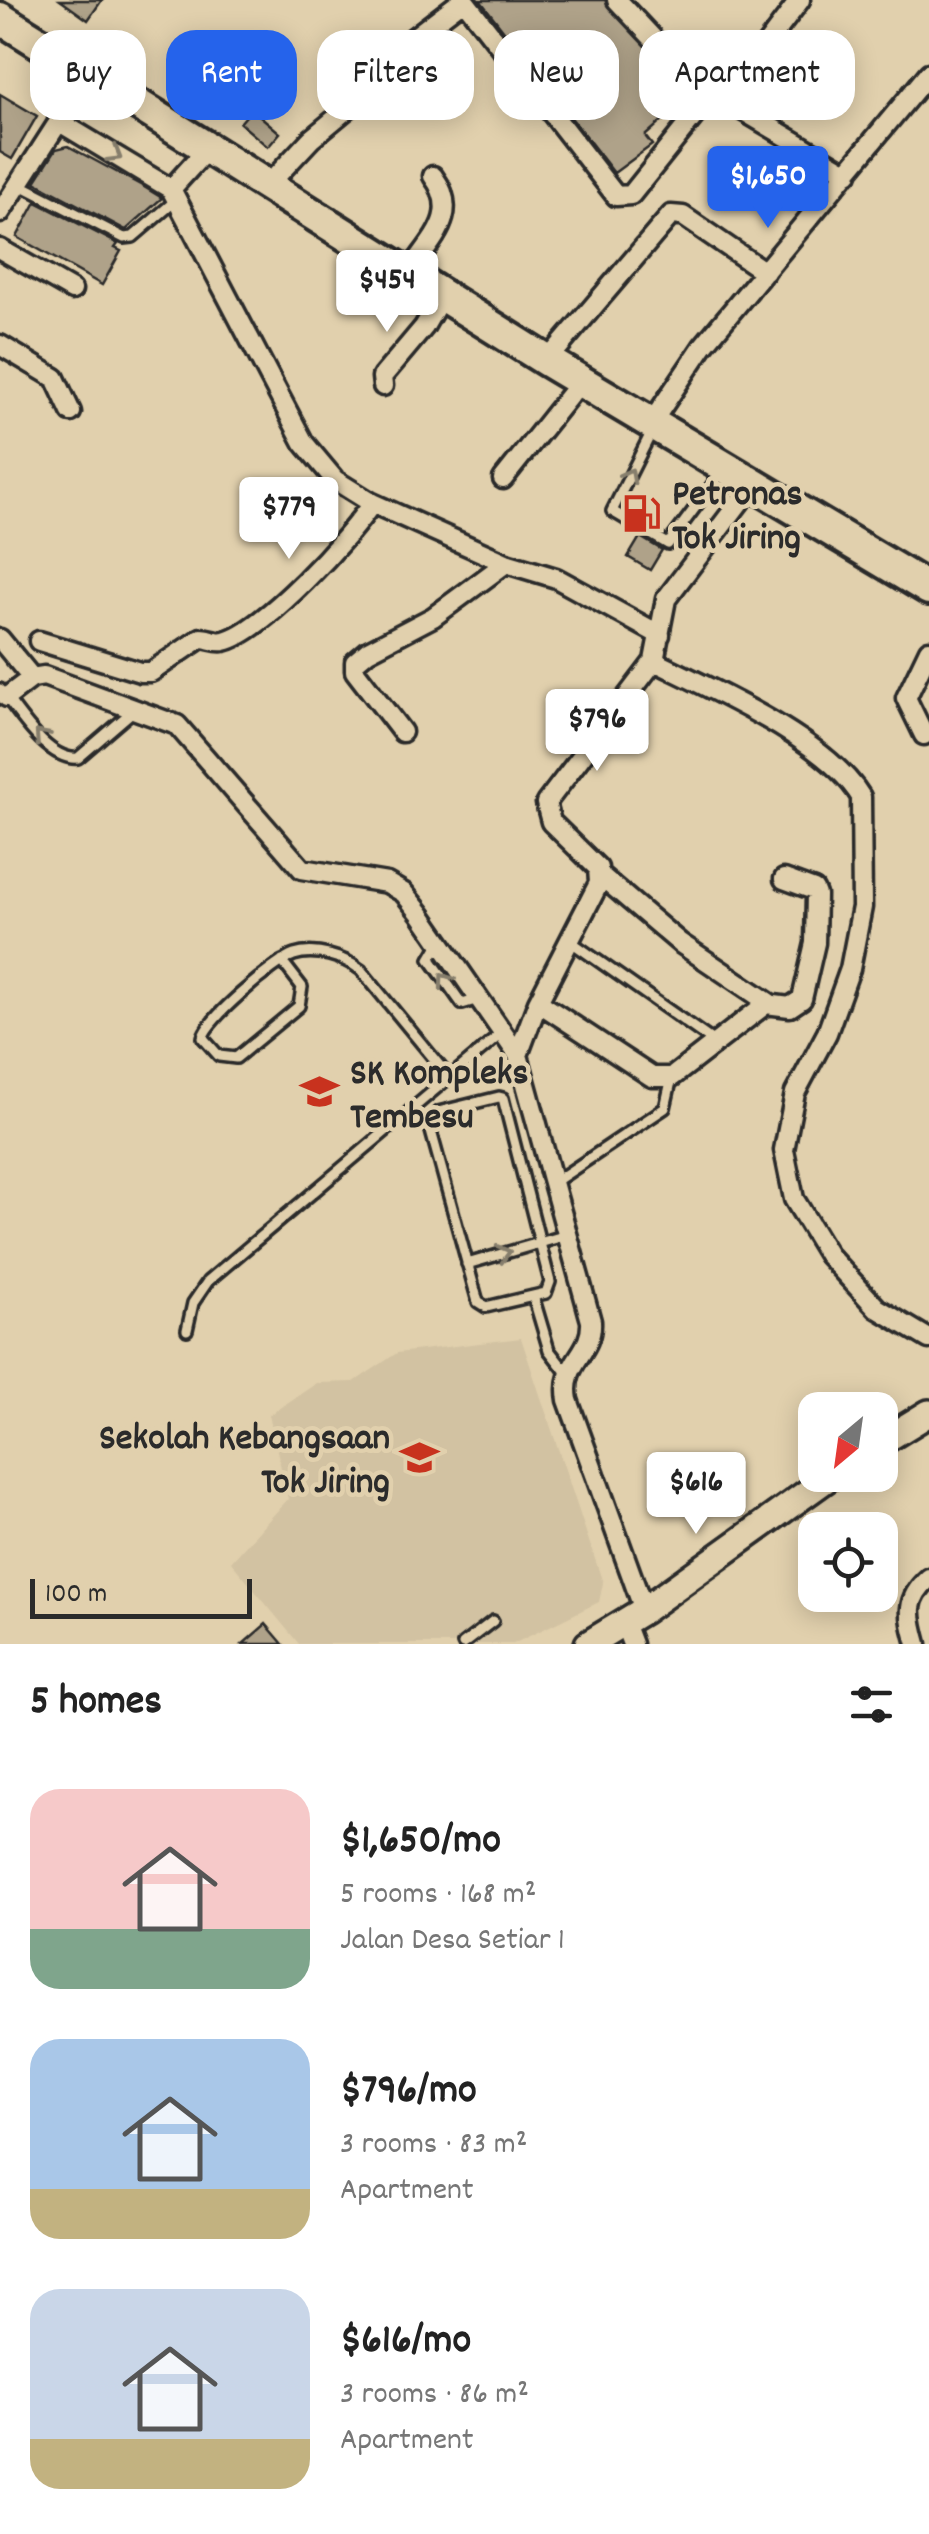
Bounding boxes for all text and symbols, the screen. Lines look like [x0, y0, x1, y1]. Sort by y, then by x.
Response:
chip: Buy [30, 30, 146, 120]
chip: Rent [166, 30, 297, 120]
chip: Filters [317, 30, 474, 120]
chip: New [494, 30, 619, 120]
chip: Apartment [639, 30, 855, 120]
one-way arrow [104, 143, 122, 162]
pin: $1,650 [687, 146, 849, 231]
text: $1,650 [729, 155, 807, 201]
pin: $454 [328, 250, 446, 335]
text: $454 [358, 259, 416, 305]
one-way arrow [617, 467, 636, 486]
place label: Petronas Tok Jiring [672, 469, 802, 568]
pin: $779 [230, 477, 348, 562]
text: $779 [261, 486, 317, 532]
fuel station icon: Petronas Tok Jiring [621, 492, 663, 534]
pin: $796 [538, 689, 656, 774]
text: $796 [568, 698, 626, 744]
one-way arrow [34, 729, 52, 748]
one-way arrow [439, 973, 457, 991]
place label: SK Kompleks Tembesu [350, 1048, 528, 1147]
school or university icon: SK Kompleks Tembesu [299, 1071, 341, 1113]
one-way arrow [495, 1244, 512, 1265]
north arrow [798, 1392, 898, 1492]
map controls [798, 1392, 898, 1612]
place label: Sekolah Kebangsaan Tok Jiring [99, 1413, 390, 1512]
school or university icon: Sekolah Kebangsaan Tok Jiring [399, 1436, 441, 1478]
pin: $616 [637, 1452, 755, 1537]
text: $616 [669, 1461, 723, 1507]
button: locate [798, 1512, 898, 1612]
scale bar [30, 1574, 252, 1618]
text: 100 m [45, 1576, 107, 1616]
text: 5 homes [30, 1674, 162, 1734]
icon: filters [844, 1677, 899, 1732]
text: $1,650/mo [340, 1813, 501, 1873]
icon: home [110, 1829, 230, 1949]
text: 5 rooms · 168 m² [340, 1873, 536, 1919]
text: Jalan Desa Setiar 1 [340, 1919, 565, 1965]
text: $796/mo [340, 2063, 477, 2123]
icon: home [110, 2079, 230, 2199]
text: 3 rooms · 83 m² [340, 2123, 527, 2169]
text: Apartment [340, 2169, 474, 2215]
text: $616/mo [340, 2313, 471, 2373]
icon: home [110, 2329, 230, 2449]
text: 3 rooms · 86 m² [340, 2373, 529, 2419]
text: Apartment [340, 2419, 474, 2465]

